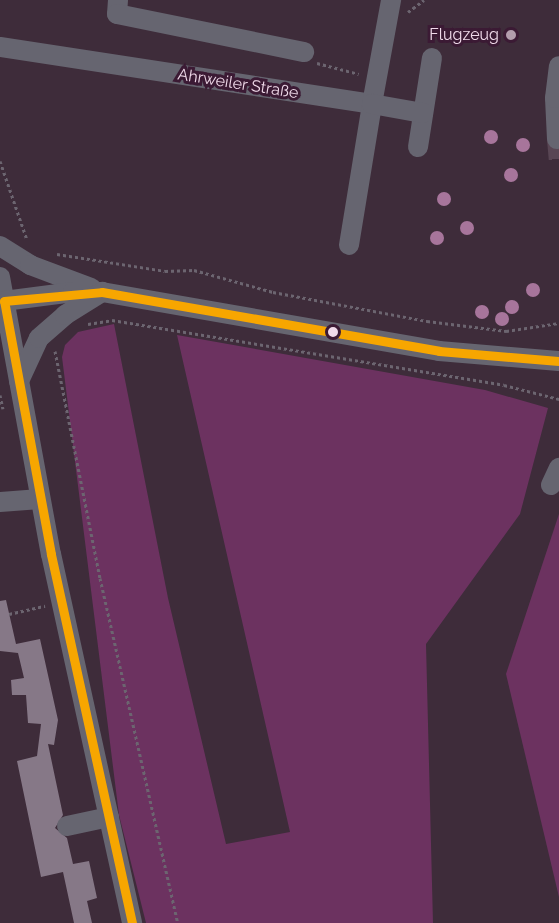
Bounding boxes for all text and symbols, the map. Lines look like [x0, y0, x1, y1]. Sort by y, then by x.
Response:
place label: Flugzeug [429, 25, 499, 45]
marker: Flugzeug [504, 28, 518, 42]
street label: Ahrweiler Straße [176, 65, 300, 103]
unlabelled marker [327, 326, 339, 338]

